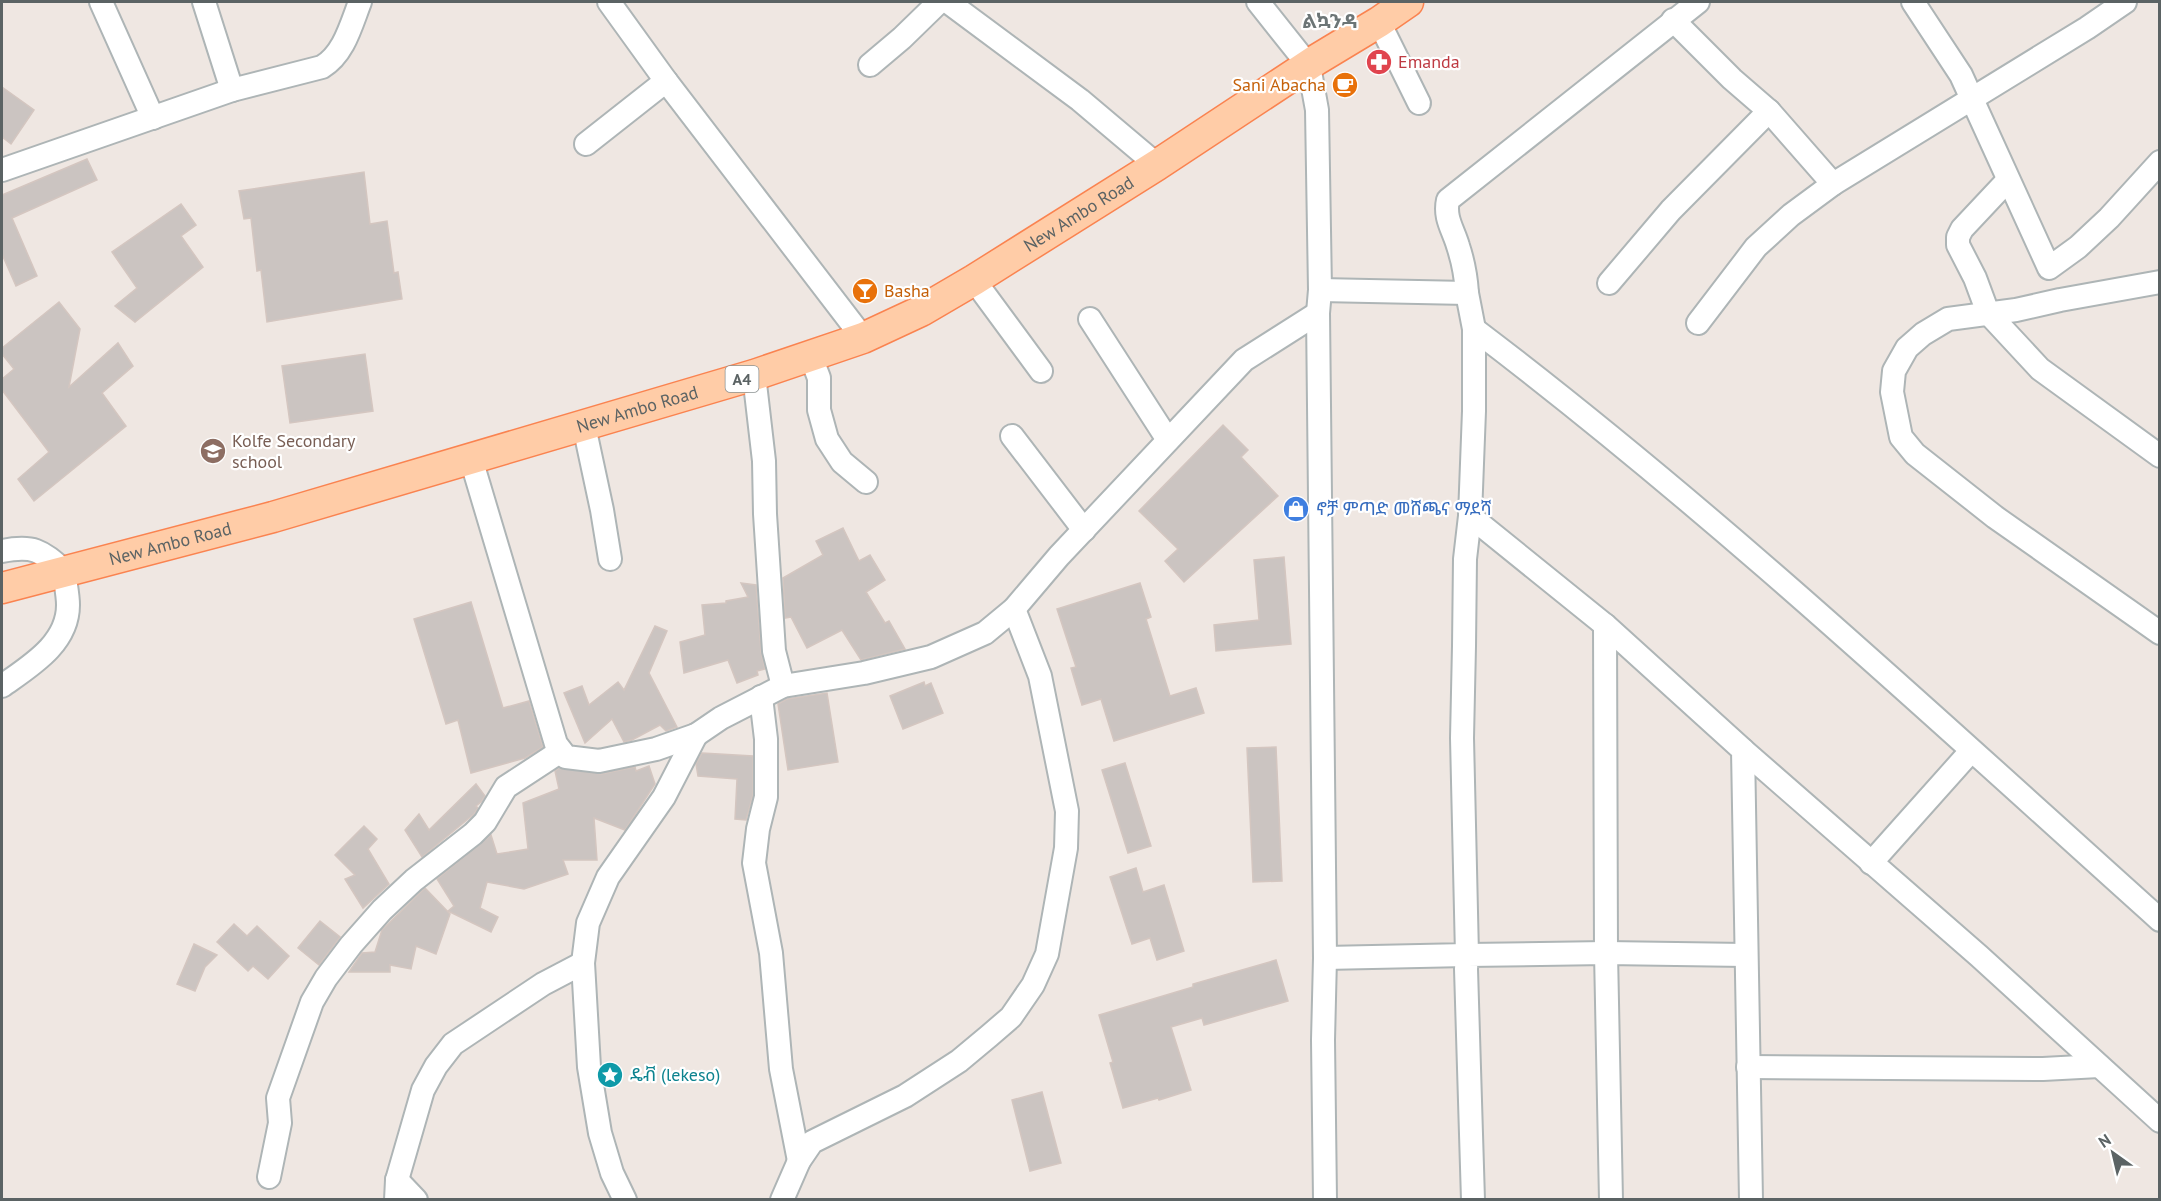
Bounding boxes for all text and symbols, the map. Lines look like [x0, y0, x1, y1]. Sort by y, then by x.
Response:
district label: ልኳንዳ [1302, 8, 1358, 34]
pharmacy icon: Emanda [1364, 47, 1394, 77]
place label: Emanda [1398, 50, 1460, 73]
cafe icon: Sani Abacha [1330, 70, 1360, 100]
place label: Sani Abacha [1233, 73, 1326, 96]
street label: New Ambo Road [1019, 171, 1138, 257]
bar icon: Basha [850, 276, 880, 306]
place label: Basha [884, 279, 930, 302]
road number: A4 [726, 366, 758, 392]
street label: New Ambo Road [574, 380, 701, 438]
place label: Kolfe Secondary school [232, 429, 356, 473]
school or university icon: Kolfe Secondary school [198, 436, 228, 466]
shop icon: ኖቻ ምጣድ መሸጫና ማደሻ [1281, 494, 1311, 524]
place label: ኖቻ ምጣድ መሸጫና ማደሻ [1316, 497, 1492, 520]
street label: New Ambo Road [107, 516, 234, 570]
place icon: ዴቭ (lekeso) [595, 1060, 625, 1090]
place label: ዴቭ (lekeso) [630, 1063, 720, 1086]
north arrow [2083, 1123, 2143, 1183]
text: N [2095, 1129, 2115, 1152]

